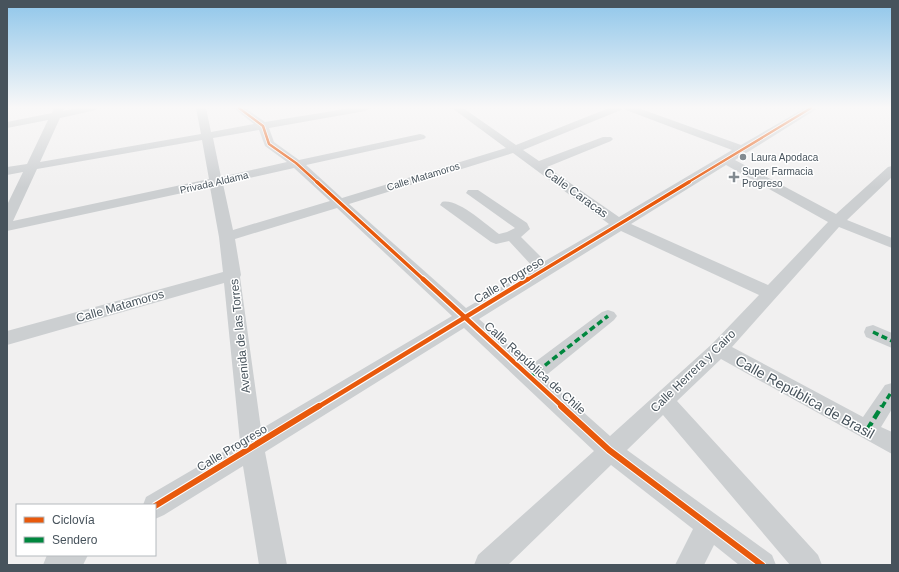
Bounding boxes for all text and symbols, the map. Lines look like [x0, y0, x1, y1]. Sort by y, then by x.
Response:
marker: Laura Apodaca [738, 152, 748, 162]
place label: Laura Apodaca [751, 152, 819, 163]
street label: Calle Matamoros [385, 160, 461, 193]
street label: Calle Caracas [541, 165, 611, 221]
place label: Super Farmacia Progreso [742, 166, 814, 189]
street label: Privada Aldama [179, 169, 250, 196]
marker: Super Farmacia Progreso [729, 172, 739, 182]
street label: Calle Progreso [471, 253, 547, 306]
street label: Avenida de las Torres [227, 278, 253, 394]
street label: Calle Matamoros [74, 287, 166, 325]
street label: Calle República de Chile [481, 319, 589, 417]
street label: Calle Herrera y Cairo [648, 327, 739, 415]
street label: Calle República de Brasil [733, 352, 877, 442]
street label: Calle Progreso [194, 421, 270, 474]
legend [16, 504, 156, 556]
text: Ciclovía [52, 513, 95, 527]
text: Sendero [52, 533, 98, 547]

